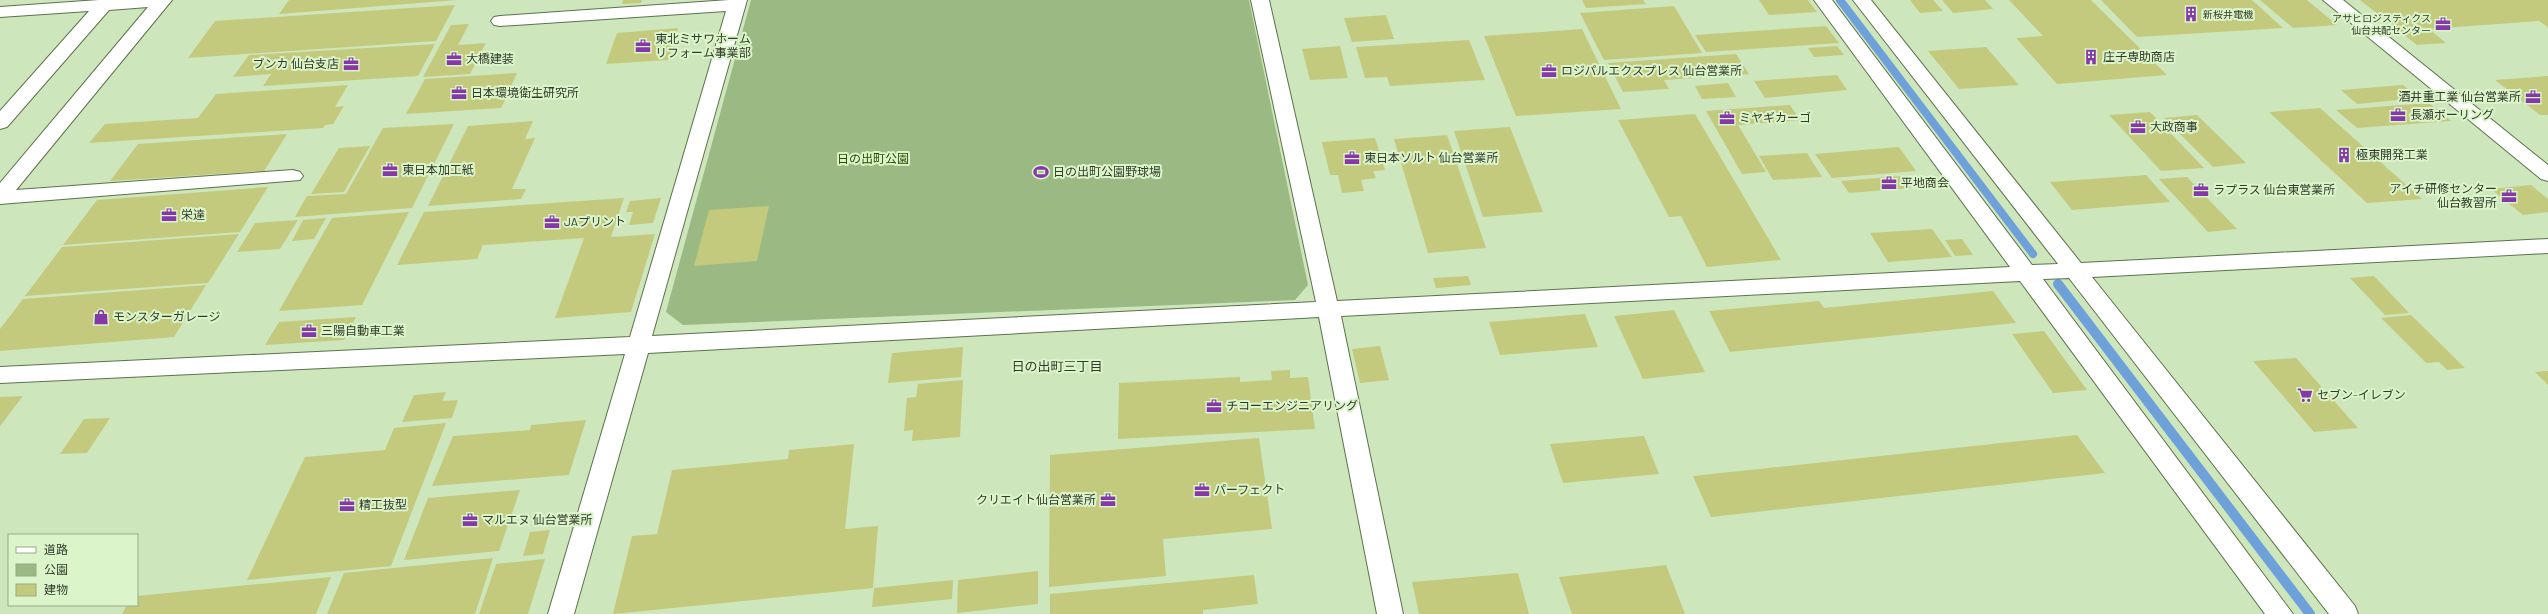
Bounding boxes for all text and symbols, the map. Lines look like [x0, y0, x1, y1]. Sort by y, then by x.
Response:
building icon: 新桜井電機 [2182, 5, 2200, 23]
place label: 新桜井電機 [2203, 8, 2253, 20]
place label: アサヒロジスティクス 仙台共配センター [2332, 12, 2431, 36]
office icon: アサヒロジスティクス 仙台共配センター [2434, 15, 2452, 33]
place label: 東北ミサワホーム リフォーム事業部 [655, 31, 751, 59]
office icon: 東北ミサワホーム リフォーム事業部 [634, 37, 652, 55]
building icon: 庄子専助商店 [2082, 48, 2100, 66]
place label: 庄子専助商店 [2103, 49, 2175, 63]
office icon: 大橋建装 [445, 50, 463, 68]
place label: 大橋建装 [466, 51, 514, 65]
office icon: ブンカ 仙台支店 [342, 55, 360, 73]
place label: ブンカ 仙台支店 [253, 56, 339, 70]
office icon: ロジパルエクスプレス 仙台営業所 [1540, 62, 1558, 80]
place label: ロジパルエクスプレス 仙台営業所 [1561, 63, 1742, 77]
office icon: 日本環境衛生研究所 [450, 84, 468, 102]
place label: 日本環境衛生研究所 [471, 85, 579, 99]
office icon: 酒井重工業 仙台営業所 [2524, 88, 2542, 106]
place label: 酒井重工業 仙台営業所 [2399, 89, 2521, 103]
office icon: 長瀬ボーリング [2389, 106, 2407, 124]
place label: 長瀬ボーリング [2410, 107, 2494, 121]
office icon: ミヤギカーゴ [1718, 109, 1736, 127]
place label: ミヤギカーゴ [1739, 110, 1811, 124]
office icon: 大政商事 [2129, 118, 2147, 136]
place label: 大政商事 [2150, 119, 2198, 133]
building icon: 極東開発工業 [2335, 146, 2353, 164]
place label: 極東開発工業 [2356, 147, 2428, 161]
office icon: 東日本ソルト 仙台営業所 [1343, 149, 1361, 167]
place label: 東日本ソルト 仙台営業所 [1364, 150, 1498, 164]
park label: 日の出町公園 [837, 151, 909, 165]
office icon: 東日本加工紙 [381, 161, 399, 179]
place label: 東日本加工紙 [402, 162, 474, 176]
sports icon: 日の出町公園野球場 [1032, 163, 1050, 181]
place label: 日の出町公園野球場 [1053, 164, 1161, 178]
office icon: 平地商会 [1880, 174, 1898, 192]
place label: 平地商会 [1901, 175, 1949, 189]
office icon: ラプラス 仙台東営業所 [2192, 181, 2210, 199]
place label: アイチ研修センター 仙台教習所 [2390, 181, 2497, 209]
place label: ラプラス 仙台東営業所 [2213, 182, 2335, 196]
office icon: アイチ研修センター 仙台教習所 [2500, 187, 2518, 205]
office icon: 栄達 [160, 206, 178, 224]
place label: 栄達 [181, 207, 205, 221]
office icon: JAプリント [543, 213, 561, 231]
place label: JAプリント [564, 214, 626, 228]
shop icon: モンスターガレージ [92, 308, 110, 326]
place label: モンスターガレージ [113, 309, 221, 323]
office icon: 三陽自動車工業 [300, 322, 318, 340]
place label: 三陽自動車工業 [321, 323, 405, 337]
district label: 日の出町三丁目 [1011, 358, 1103, 374]
supermarket icon: セブン-イレブン [2296, 386, 2314, 404]
place label: セブン-イレブン [2317, 387, 2406, 401]
office icon: チコーエンジニアリング [1205, 397, 1223, 415]
place label: チコーエンジニアリング [1226, 398, 1358, 412]
office icon: パーフェクト [1193, 481, 1211, 499]
place label: パーフェクト [1214, 482, 1285, 496]
office icon: クリエイト仙台営業所 [1099, 491, 1117, 509]
place label: クリエイト仙台営業所 [976, 492, 1096, 506]
office icon: 精工抜型 [338, 496, 356, 514]
place label: 精工抜型 [359, 497, 407, 511]
office icon: マルエヌ 仙台営業所 [461, 511, 479, 529]
place label: マルエヌ 仙台営業所 [482, 512, 592, 526]
legend [8, 534, 138, 606]
text: 道路 [44, 542, 68, 556]
text: 公園 [44, 562, 68, 576]
text: 建物 [44, 582, 68, 596]

